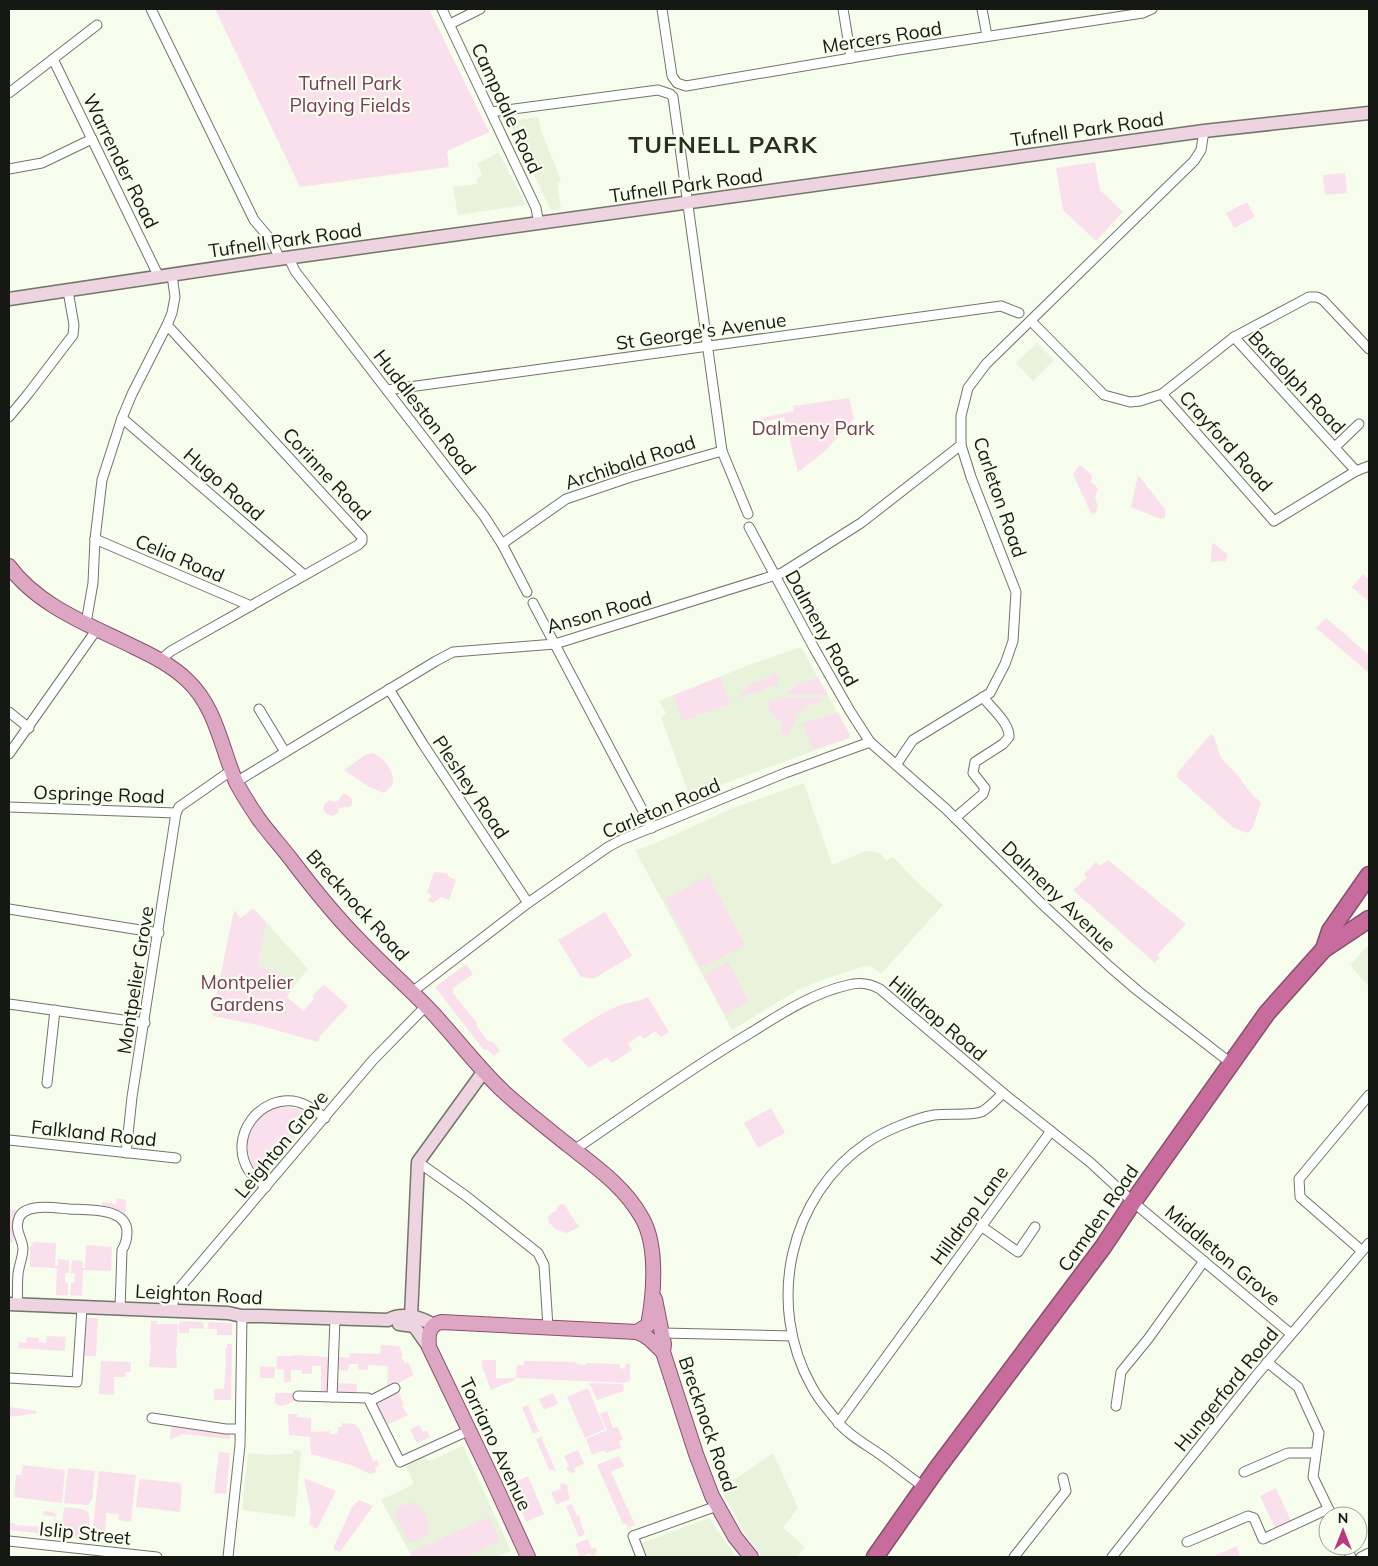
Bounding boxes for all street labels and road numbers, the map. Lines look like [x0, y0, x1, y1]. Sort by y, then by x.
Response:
street label: Mercers Road [820, 16, 944, 58]
street label: Campdale Road [466, 39, 548, 177]
street label: Warrender Road [78, 90, 164, 232]
street label: Tufnell Park Road [1009, 106, 1165, 152]
street label: Tufnell Park Road [608, 162, 764, 208]
street label: Tufnell Park Road [207, 217, 363, 263]
street label: St George's Avenue [614, 307, 788, 355]
street label: Bardolph Road [1243, 326, 1351, 438]
street label: Huddleston Road [369, 344, 481, 480]
street label: Crayford Road [1174, 385, 1278, 497]
street label: Corinne Road [278, 422, 376, 526]
street label: Archibald Road [562, 430, 698, 494]
street label: Carleton Road [968, 434, 1032, 560]
street label: Hugo Road [179, 442, 269, 526]
street label: Celia Road [132, 528, 228, 588]
street label: Dalmeny Road [780, 565, 864, 691]
street label: Anson Road [544, 586, 654, 638]
street label: Pleshey Road [428, 731, 514, 843]
street label: Carleton Road [598, 772, 724, 844]
street label: Ospringe Road [33, 780, 165, 808]
street label: Dalmeny Avenue [997, 835, 1121, 957]
street label: Brecknock Road [302, 844, 414, 966]
street label: Montpelier Grove [111, 904, 159, 1056]
street label: Hilldrop Road [884, 970, 992, 1066]
street label: Leighton Grove [229, 1085, 333, 1203]
street label: Falkland Road [30, 1114, 158, 1152]
street label: Camden Road [1052, 1160, 1144, 1276]
street label: Hilldrop Lane [925, 1161, 1013, 1269]
street label: Middleton Grove [1160, 1200, 1286, 1310]
street label: Leighton Road [135, 1279, 263, 1309]
street label: Hungerford Road [1169, 1322, 1283, 1456]
street label: Brecknock Road [674, 1353, 742, 1495]
street label: Torriano Avenue [455, 1374, 537, 1514]
street label: Islip Street [38, 1516, 132, 1550]

